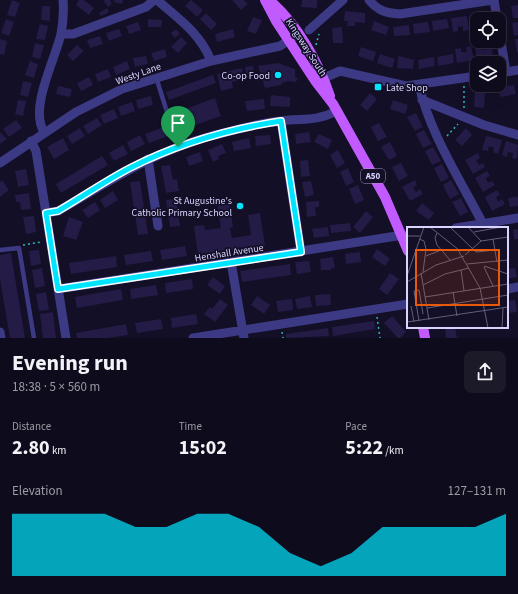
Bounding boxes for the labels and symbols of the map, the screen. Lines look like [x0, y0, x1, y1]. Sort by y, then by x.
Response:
street label: Kingsway South [282, 16, 330, 79]
street label: Westy Lane [114, 59, 163, 89]
place label: Co-op Food [222, 69, 270, 83]
marker: Co-op Food [273, 70, 283, 80]
place label: Late Shop [386, 81, 428, 95]
marker: Late Shop [373, 82, 383, 92]
pin [161, 106, 195, 147]
road number: A50 [361, 169, 385, 183]
place label: St Augustine's Catholic Primary School [132, 194, 232, 220]
marker: St Augustine's Catholic Primary School [235, 201, 245, 211]
inset map [407, 227, 508, 328]
street label: Henshall Avenue [194, 241, 265, 265]

